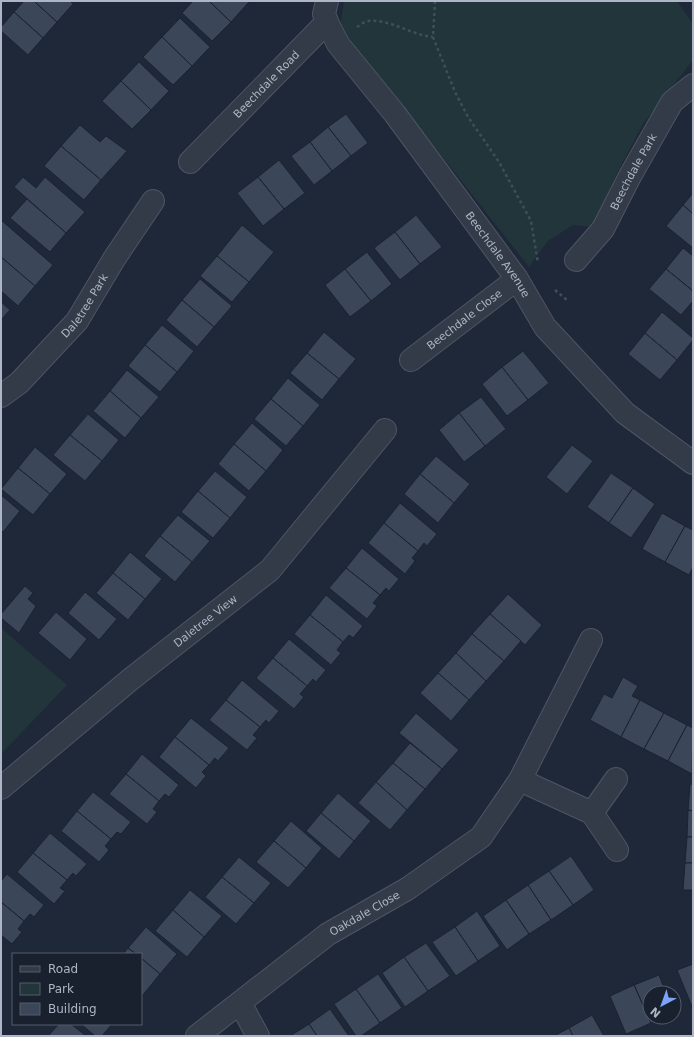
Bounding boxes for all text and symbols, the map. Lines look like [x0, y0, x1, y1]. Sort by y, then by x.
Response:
street label: Beechdale Road [231, 48, 302, 120]
street label: Beechdale Park [607, 131, 660, 212]
street label: Beechdale Avenue [463, 209, 533, 300]
street label: Daletree Park [58, 271, 111, 340]
street label: Beechdale Close [424, 286, 505, 352]
street label: Daletree View [171, 592, 240, 650]
street label: Oakdale Close [327, 888, 402, 938]
legend [12, 953, 142, 1025]
text: Road [48, 962, 78, 976]
text: Park [48, 982, 74, 996]
north arrow [642, 985, 682, 1025]
text: Building [48, 1002, 97, 1016]
text: N [648, 1004, 664, 1020]

